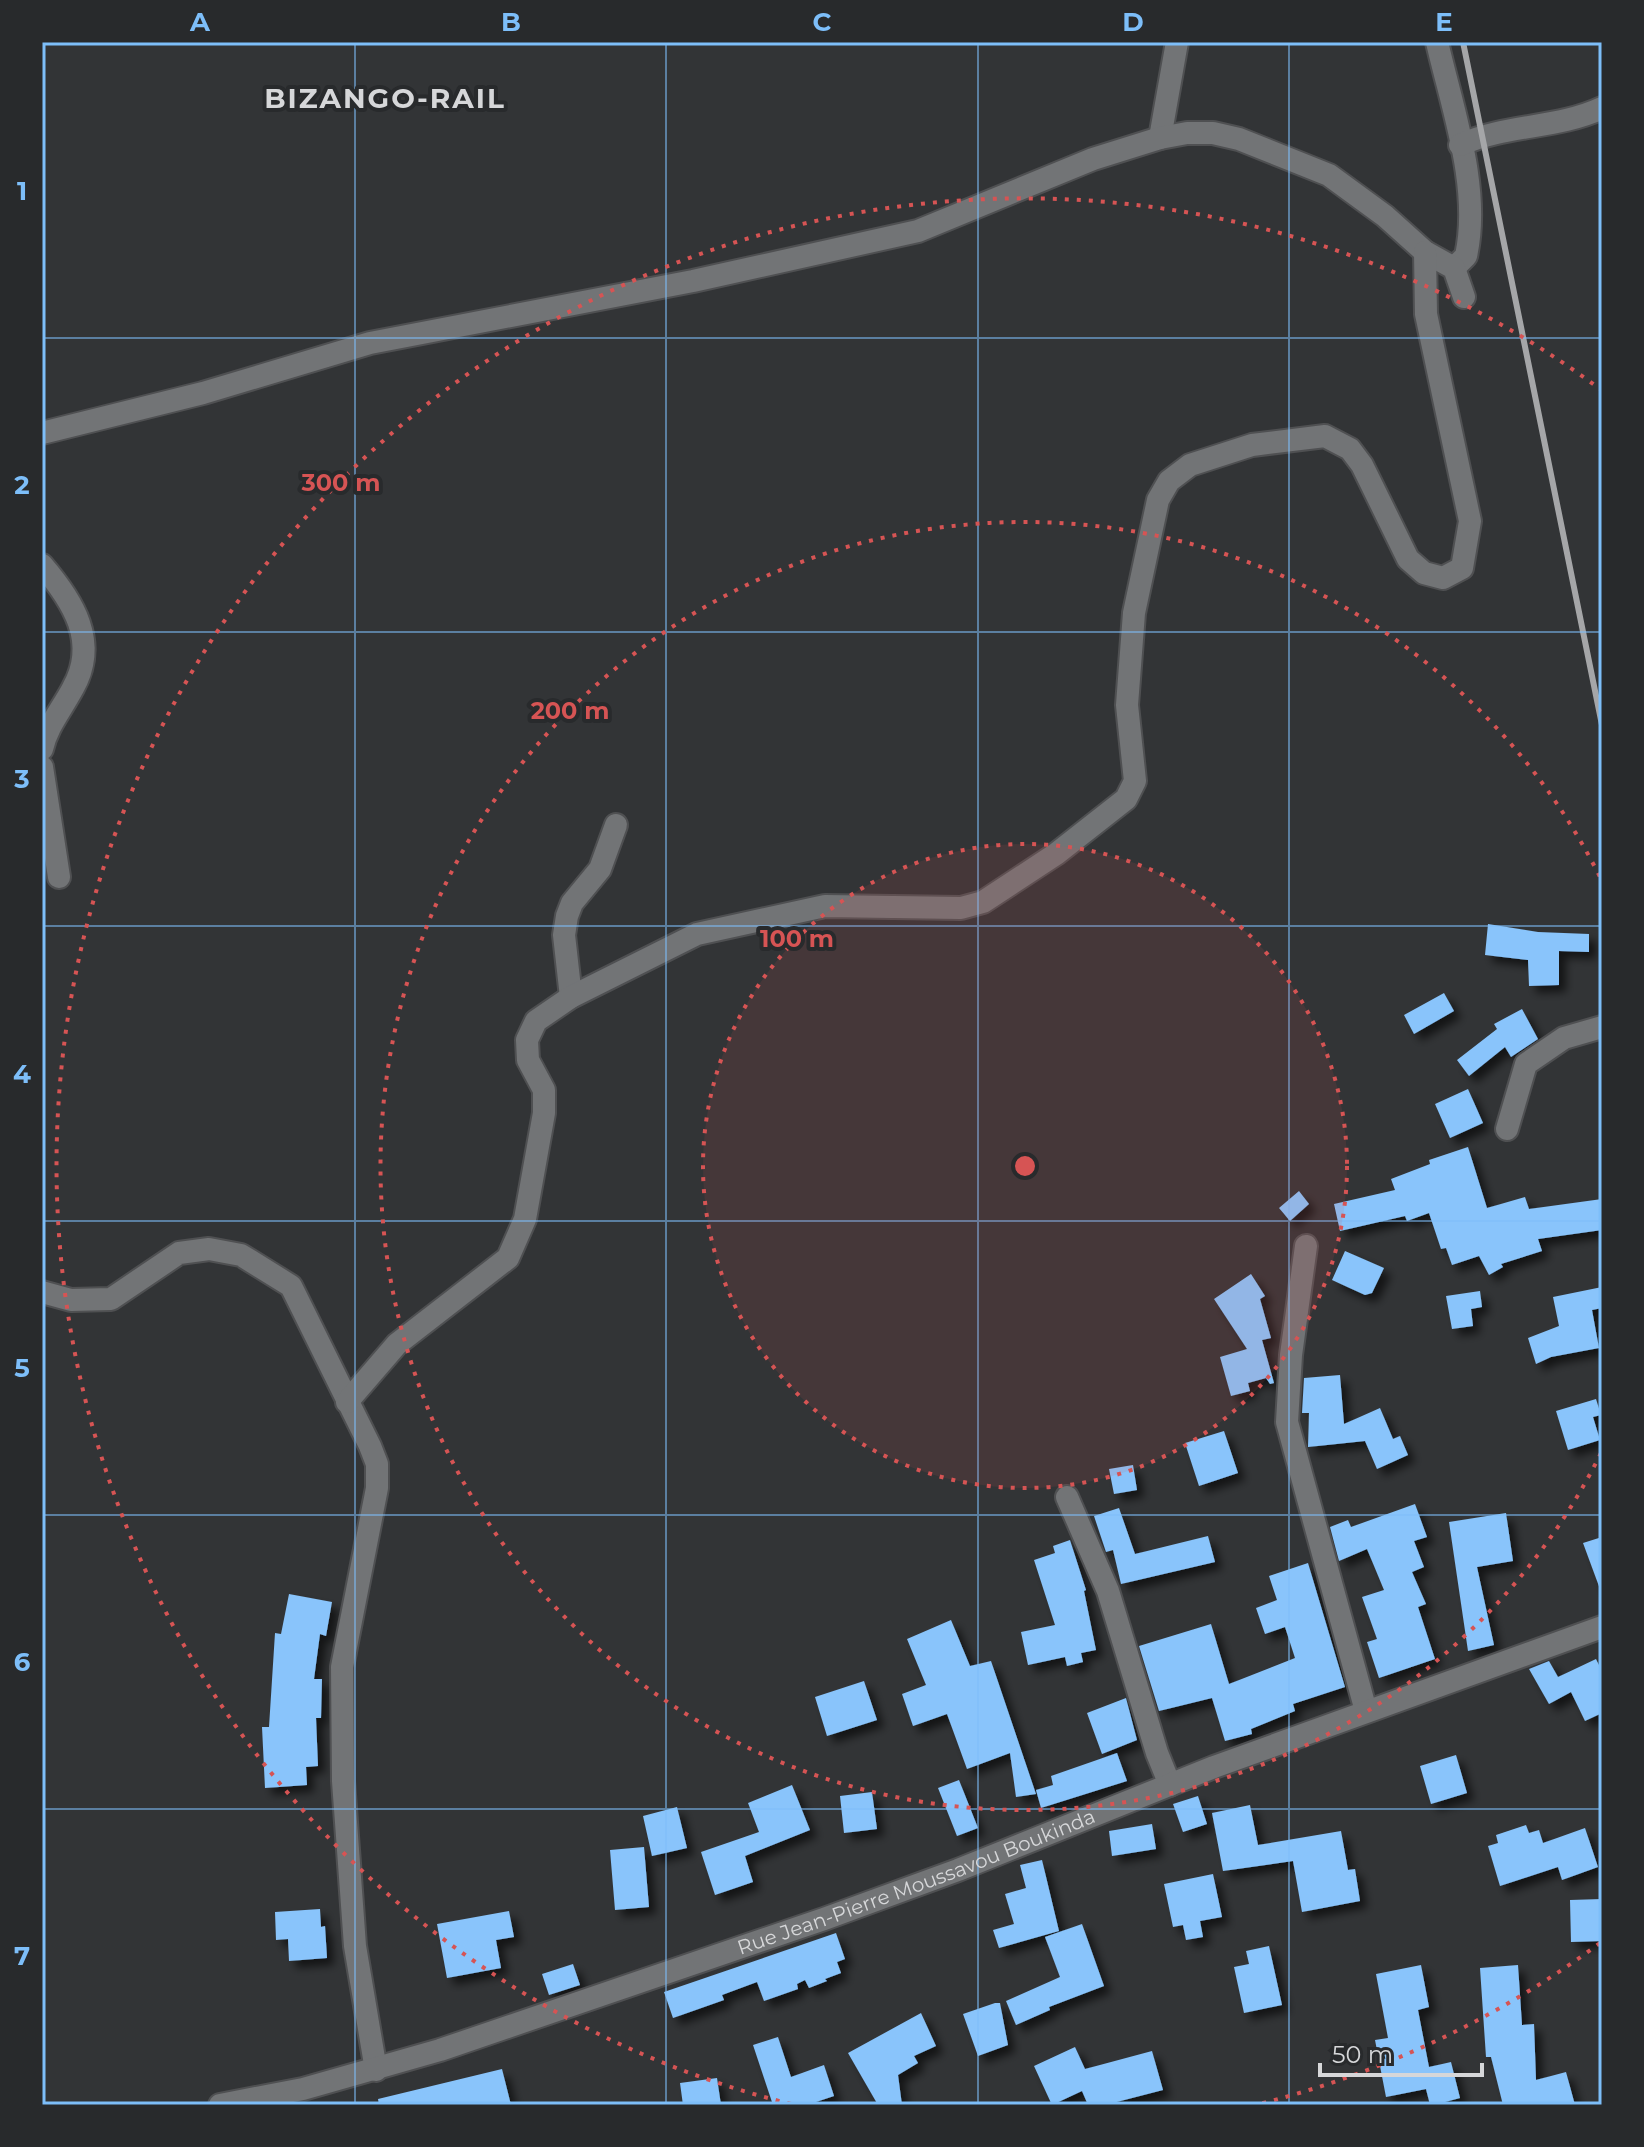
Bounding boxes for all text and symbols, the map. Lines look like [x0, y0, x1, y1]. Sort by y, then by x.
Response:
text: A [189, 6, 211, 38]
text: B [501, 6, 521, 38]
text: C [813, 6, 832, 38]
text: D [1122, 6, 1144, 38]
text: E [1435, 6, 1453, 38]
district label: BIZANGO-RAIL [264, 81, 506, 115]
text: 1 [17, 175, 27, 207]
text: 300 m [301, 468, 380, 497]
text: 2 [14, 469, 30, 501]
text: 200 m [531, 696, 609, 725]
text: 3 [13, 763, 30, 795]
text: 100 m [760, 924, 834, 953]
text: 4 [13, 1058, 31, 1090]
centre of rings [1011, 1152, 1039, 1180]
text: 5 [14, 1352, 30, 1384]
text: 6 [14, 1646, 31, 1678]
street label: Rue Jean-Pierre Moussavou Boukinda [734, 1804, 1099, 1960]
text: 7 [14, 1940, 30, 1972]
scale bar [1320, 2027, 1482, 2077]
text: 50 m [1332, 2040, 1393, 2069]

